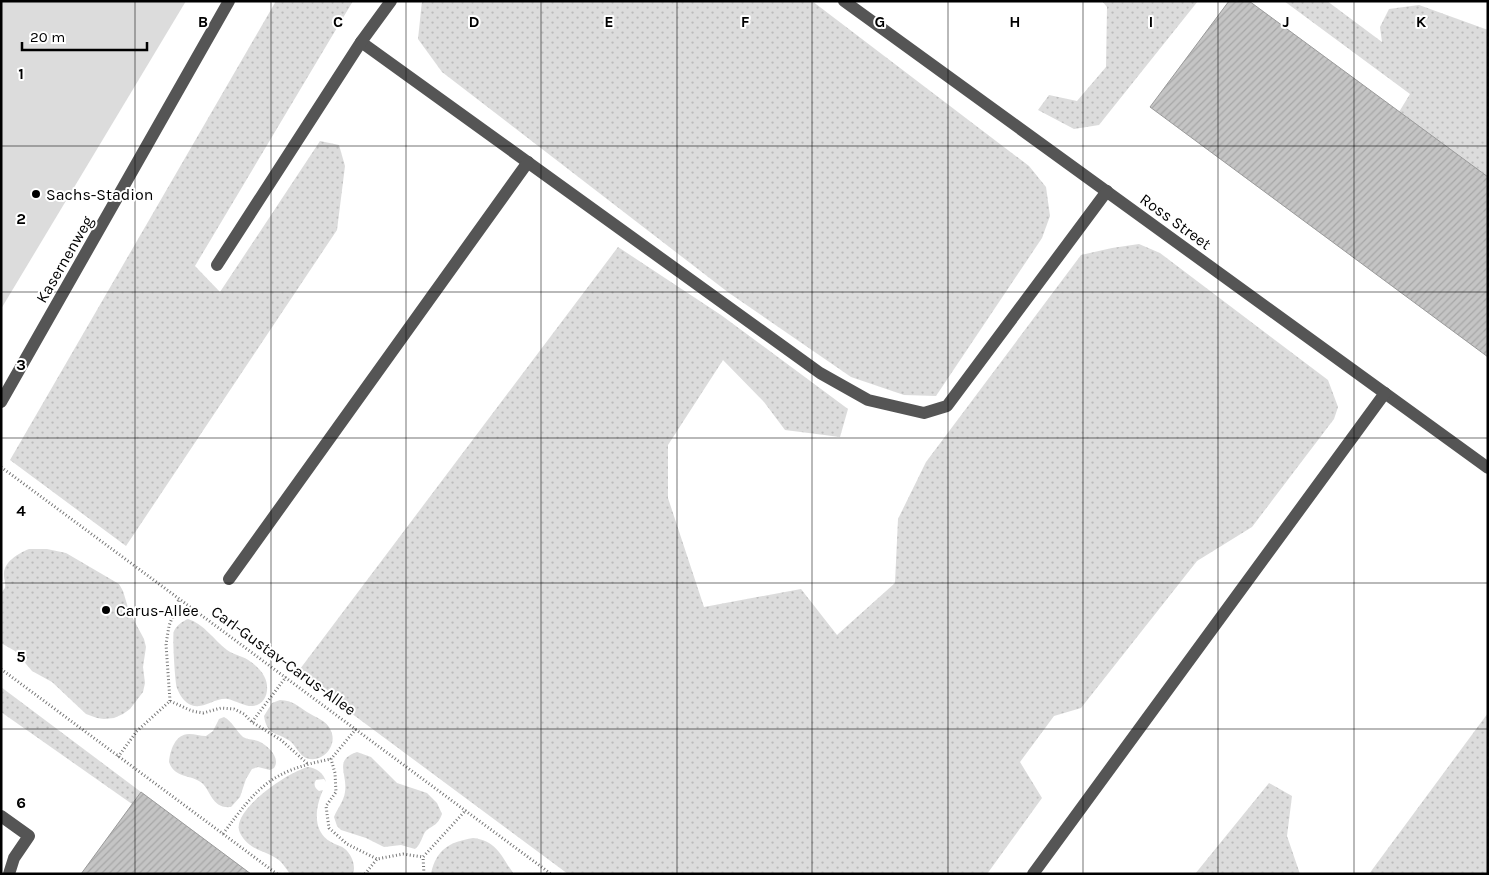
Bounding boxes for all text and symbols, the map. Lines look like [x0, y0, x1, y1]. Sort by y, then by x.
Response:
text: B [198, 12, 208, 31]
text: C [333, 12, 343, 31]
text: D [469, 12, 480, 31]
text: E [604, 12, 614, 31]
text: F [741, 12, 750, 31]
text: G [875, 12, 885, 31]
text: H [1009, 12, 1021, 31]
text: I [1149, 12, 1153, 31]
text: J [1282, 12, 1290, 31]
text: K [1416, 12, 1427, 31]
scale bar [22, 20, 148, 52]
text: 20 m [30, 28, 65, 46]
text: 1 [18, 64, 24, 83]
place label: Sachs-Stadion [46, 185, 154, 204]
marker: Sachs-Stadion [30, 188, 42, 200]
street label: Ross Street [1137, 189, 1215, 254]
text: 2 [16, 209, 26, 228]
street label: Kasernenweg [32, 212, 97, 306]
text: 3 [16, 355, 26, 374]
text: 4 [16, 501, 26, 520]
place label: Carus-Allee [116, 601, 199, 620]
street label: Carl-Gustav-Carus-Allee [208, 602, 360, 719]
marker: Carus-Allee [100, 604, 112, 616]
text: 5 [16, 647, 26, 666]
text: 6 [16, 793, 26, 812]

